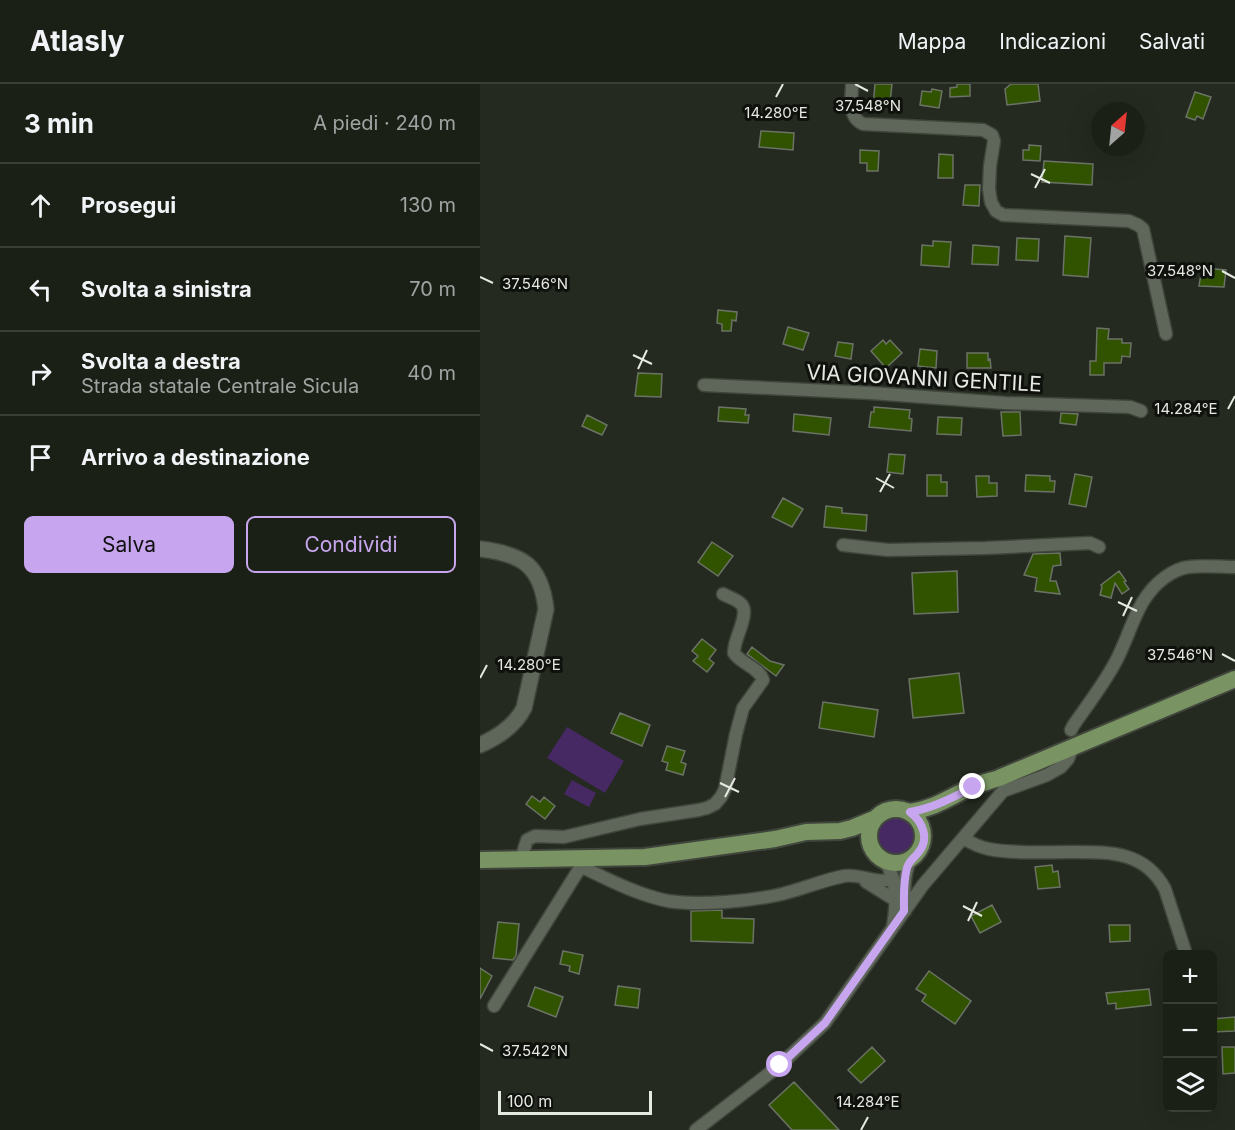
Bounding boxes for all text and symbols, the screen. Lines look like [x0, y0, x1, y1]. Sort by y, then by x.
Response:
text: Atlasly [30, 24, 125, 58]
text: Mappa [898, 29, 966, 54]
text: Indicazioni [999, 29, 1106, 54]
text: Salvati [1139, 29, 1205, 54]
text: 37.548°N [835, 96, 901, 115]
north arrow [1091, 102, 1145, 156]
text: 14.280°E [744, 103, 808, 122]
text: 3 min [24, 108, 94, 139]
text: A piedi · 240 m [313, 111, 456, 135]
icon: ahead [24, 189, 57, 222]
text: Prosegui [81, 192, 176, 218]
text: 130 m [400, 193, 456, 217]
text: 37.548°N [1147, 261, 1213, 280]
icon: left [24, 273, 57, 306]
text: 37.546°N [502, 274, 568, 293]
text: Svolta a sinistra [81, 276, 252, 302]
text: 70 m [409, 277, 456, 301]
text: Svolta a destra [81, 348, 241, 374]
icon: right [24, 357, 57, 390]
street label: VIA GIOVANNI GENTILE [806, 359, 1042, 397]
text: 40 m [407, 361, 456, 385]
text: Strada statale Centrale Sicula [81, 374, 359, 398]
text: 14.284°E [1154, 399, 1218, 418]
icon: arrive [24, 441, 57, 474]
text: Arrivo a destinazione [81, 444, 310, 470]
button: Salva [24, 516, 234, 573]
button: Condividi [246, 516, 456, 573]
text: 37.546°N [1147, 645, 1213, 664]
text: 14.280°E [497, 655, 561, 674]
route end [959, 773, 985, 799]
map controls [1163, 950, 1217, 1112]
button: + [1163, 950, 1217, 1004]
button: − [1163, 1004, 1217, 1058]
text: 37.542°N [502, 1041, 568, 1060]
route start [766, 1051, 792, 1077]
button: layers [1163, 1058, 1217, 1112]
scale bar [498, 1088, 652, 1116]
text: 100 m [507, 1091, 552, 1111]
text: 14.284°E [836, 1092, 900, 1111]

